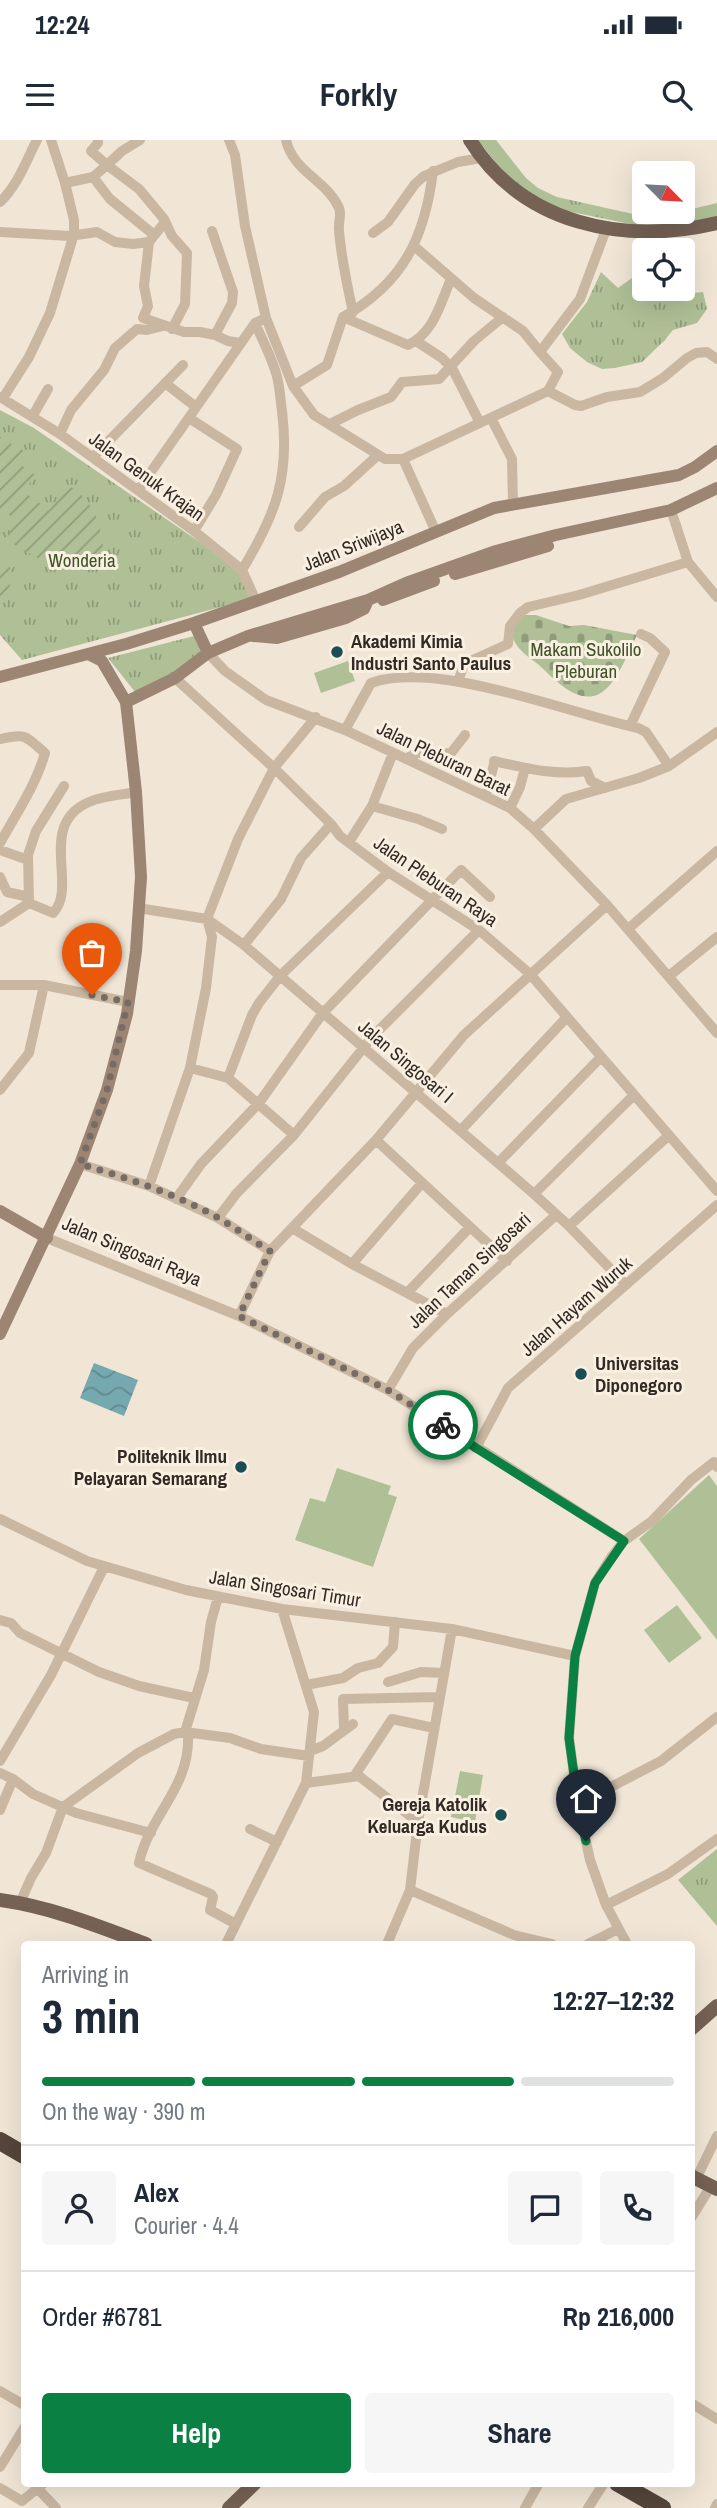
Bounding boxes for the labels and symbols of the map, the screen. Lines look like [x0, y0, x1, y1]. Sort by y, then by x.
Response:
north arrow [632, 161, 695, 224]
street label: Jalan Genuk Krajan [84, 425, 210, 527]
street label: Jalan Sriwijaya [299, 513, 407, 577]
park label: Wonderia [48, 547, 116, 573]
place label: Akademi Kimia Industri Santo Paulus [351, 628, 511, 676]
park label: Makam Sukolilo Pleburan [531, 636, 641, 684]
marker: Akademi Kimia Industri Santo Paulus [329, 644, 345, 660]
street label: Jalan Pleburan Barat [373, 714, 516, 802]
street label: Jalan Pleburan Raya [369, 830, 503, 932]
pin [62, 923, 122, 995]
street label: Jalan Singosari I [353, 1013, 459, 1109]
street label: Jalan Taman Singosari [402, 1206, 536, 1334]
street label: Jalan Singosari Raya [58, 1210, 206, 1292]
street label: Jalan Hayam Wuruk [515, 1250, 638, 1362]
place label: Universitas Diponegoro [595, 1350, 682, 1398]
marker: Universitas Diponegoro [573, 1366, 589, 1382]
courier [408, 1390, 478, 1460]
place label: Politeknik Ilmu Pelayaran Semarang [74, 1443, 227, 1491]
marker: Politeknik Ilmu Pelayaran Semarang [233, 1459, 249, 1475]
street label: Jalan Singosari Timur [208, 1563, 363, 1613]
pin [556, 1769, 616, 1841]
place label: Gereja Katolik Keluarga Kudus [368, 1791, 487, 1839]
marker: Gereja Katolik Keluarga Kudus [493, 1807, 509, 1823]

